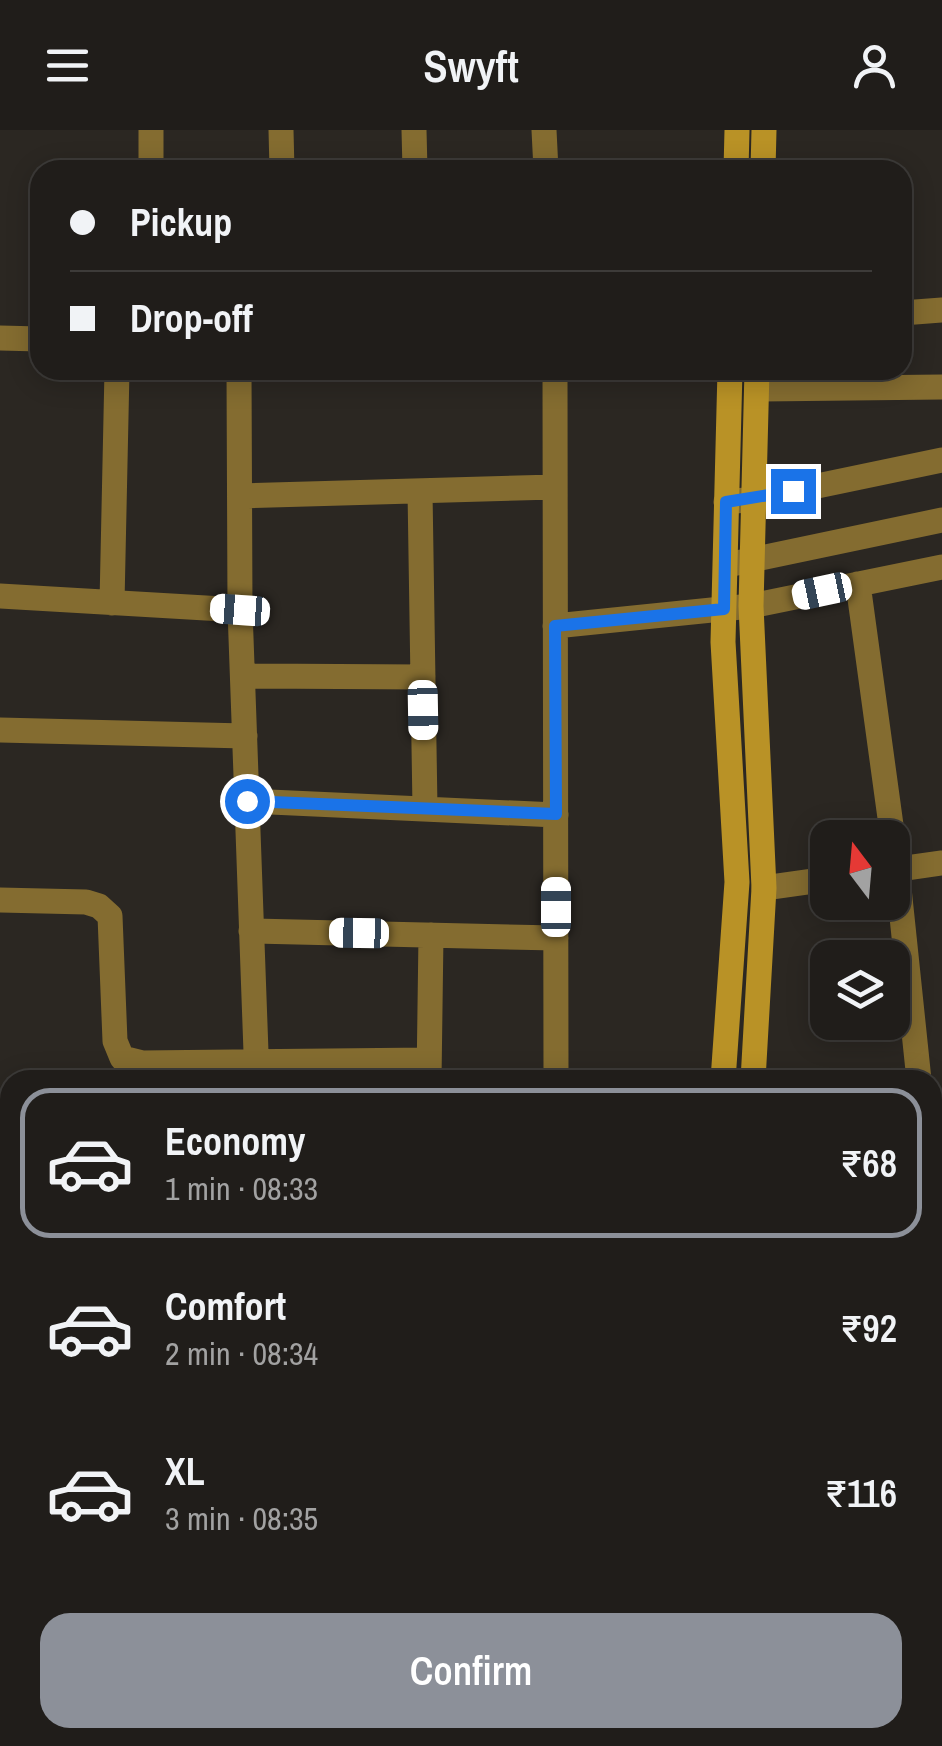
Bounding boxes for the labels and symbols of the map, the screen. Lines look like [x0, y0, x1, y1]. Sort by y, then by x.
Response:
route end [771, 469, 816, 514]
car [790, 570, 854, 612]
car [209, 593, 271, 627]
car [407, 680, 439, 740]
route start [225, 779, 270, 824]
north arrow [810, 820, 910, 920]
car [541, 877, 571, 937]
car [329, 917, 389, 949]

